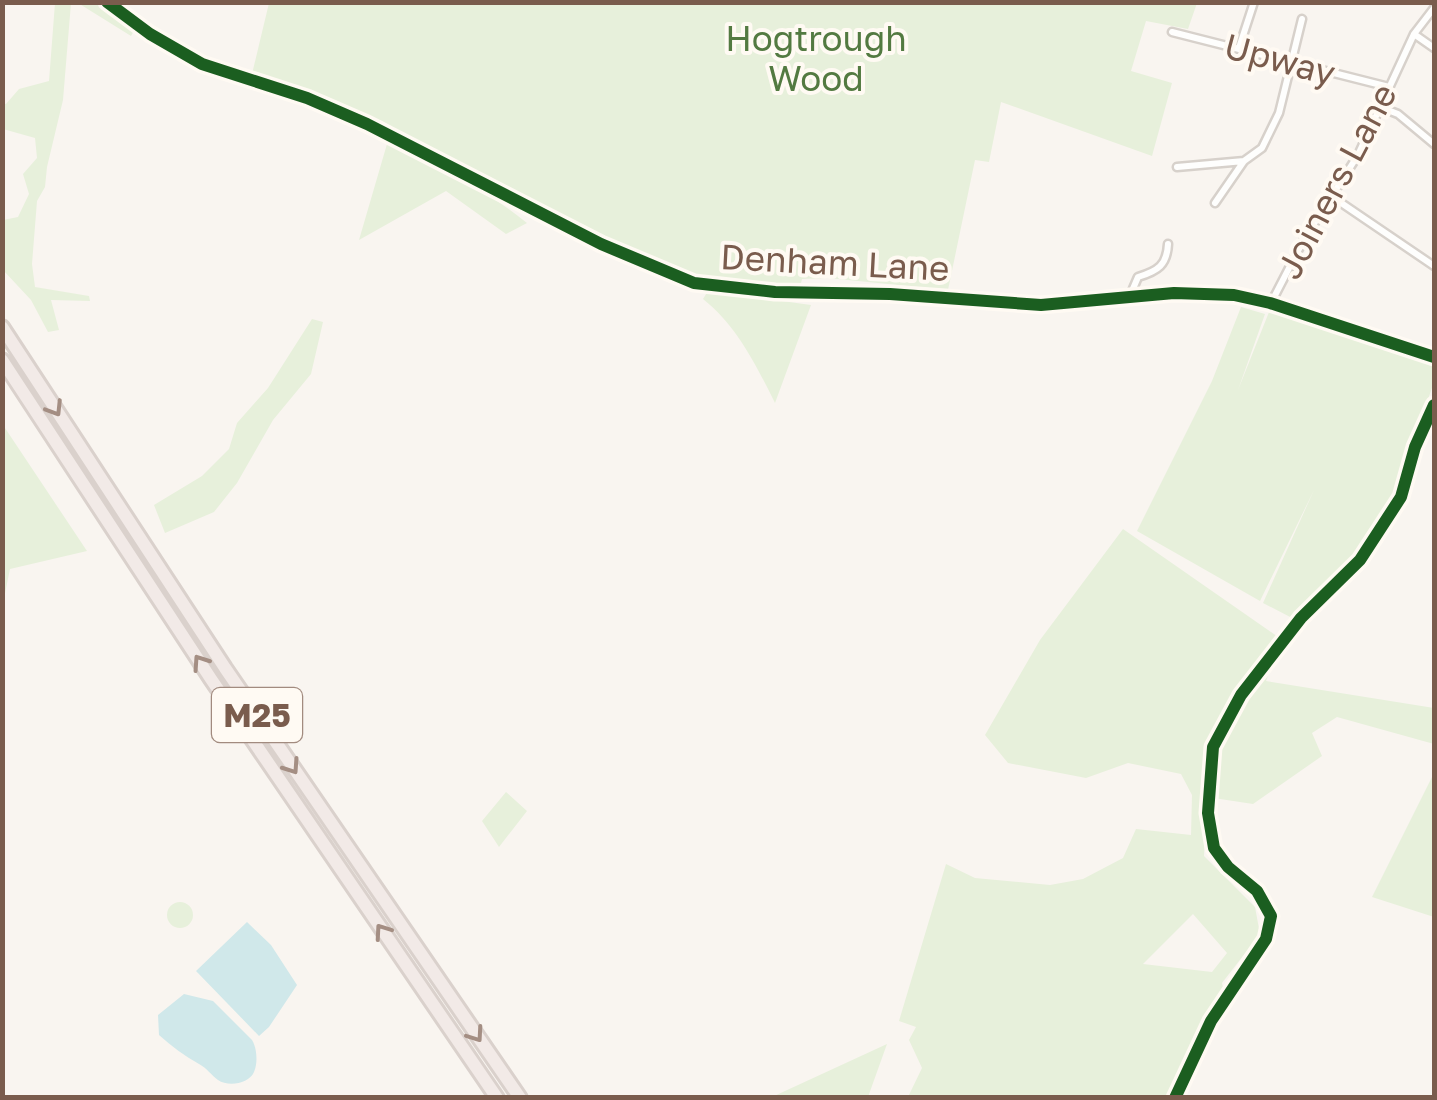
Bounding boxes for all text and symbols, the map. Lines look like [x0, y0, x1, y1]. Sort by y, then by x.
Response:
park label: Hogtrough Wood [725, 17, 907, 99]
street label: Upway [1220, 24, 1340, 94]
street label: Joiners Lane [1267, 76, 1405, 286]
street label: Denham Lane [719, 235, 951, 289]
one-way arrow [43, 398, 62, 416]
one-way arrow [193, 655, 212, 673]
road number: M25 [212, 688, 302, 742]
one-way arrow [280, 757, 299, 775]
one-way arrow [376, 924, 394, 942]
one-way arrow [464, 1024, 482, 1043]

